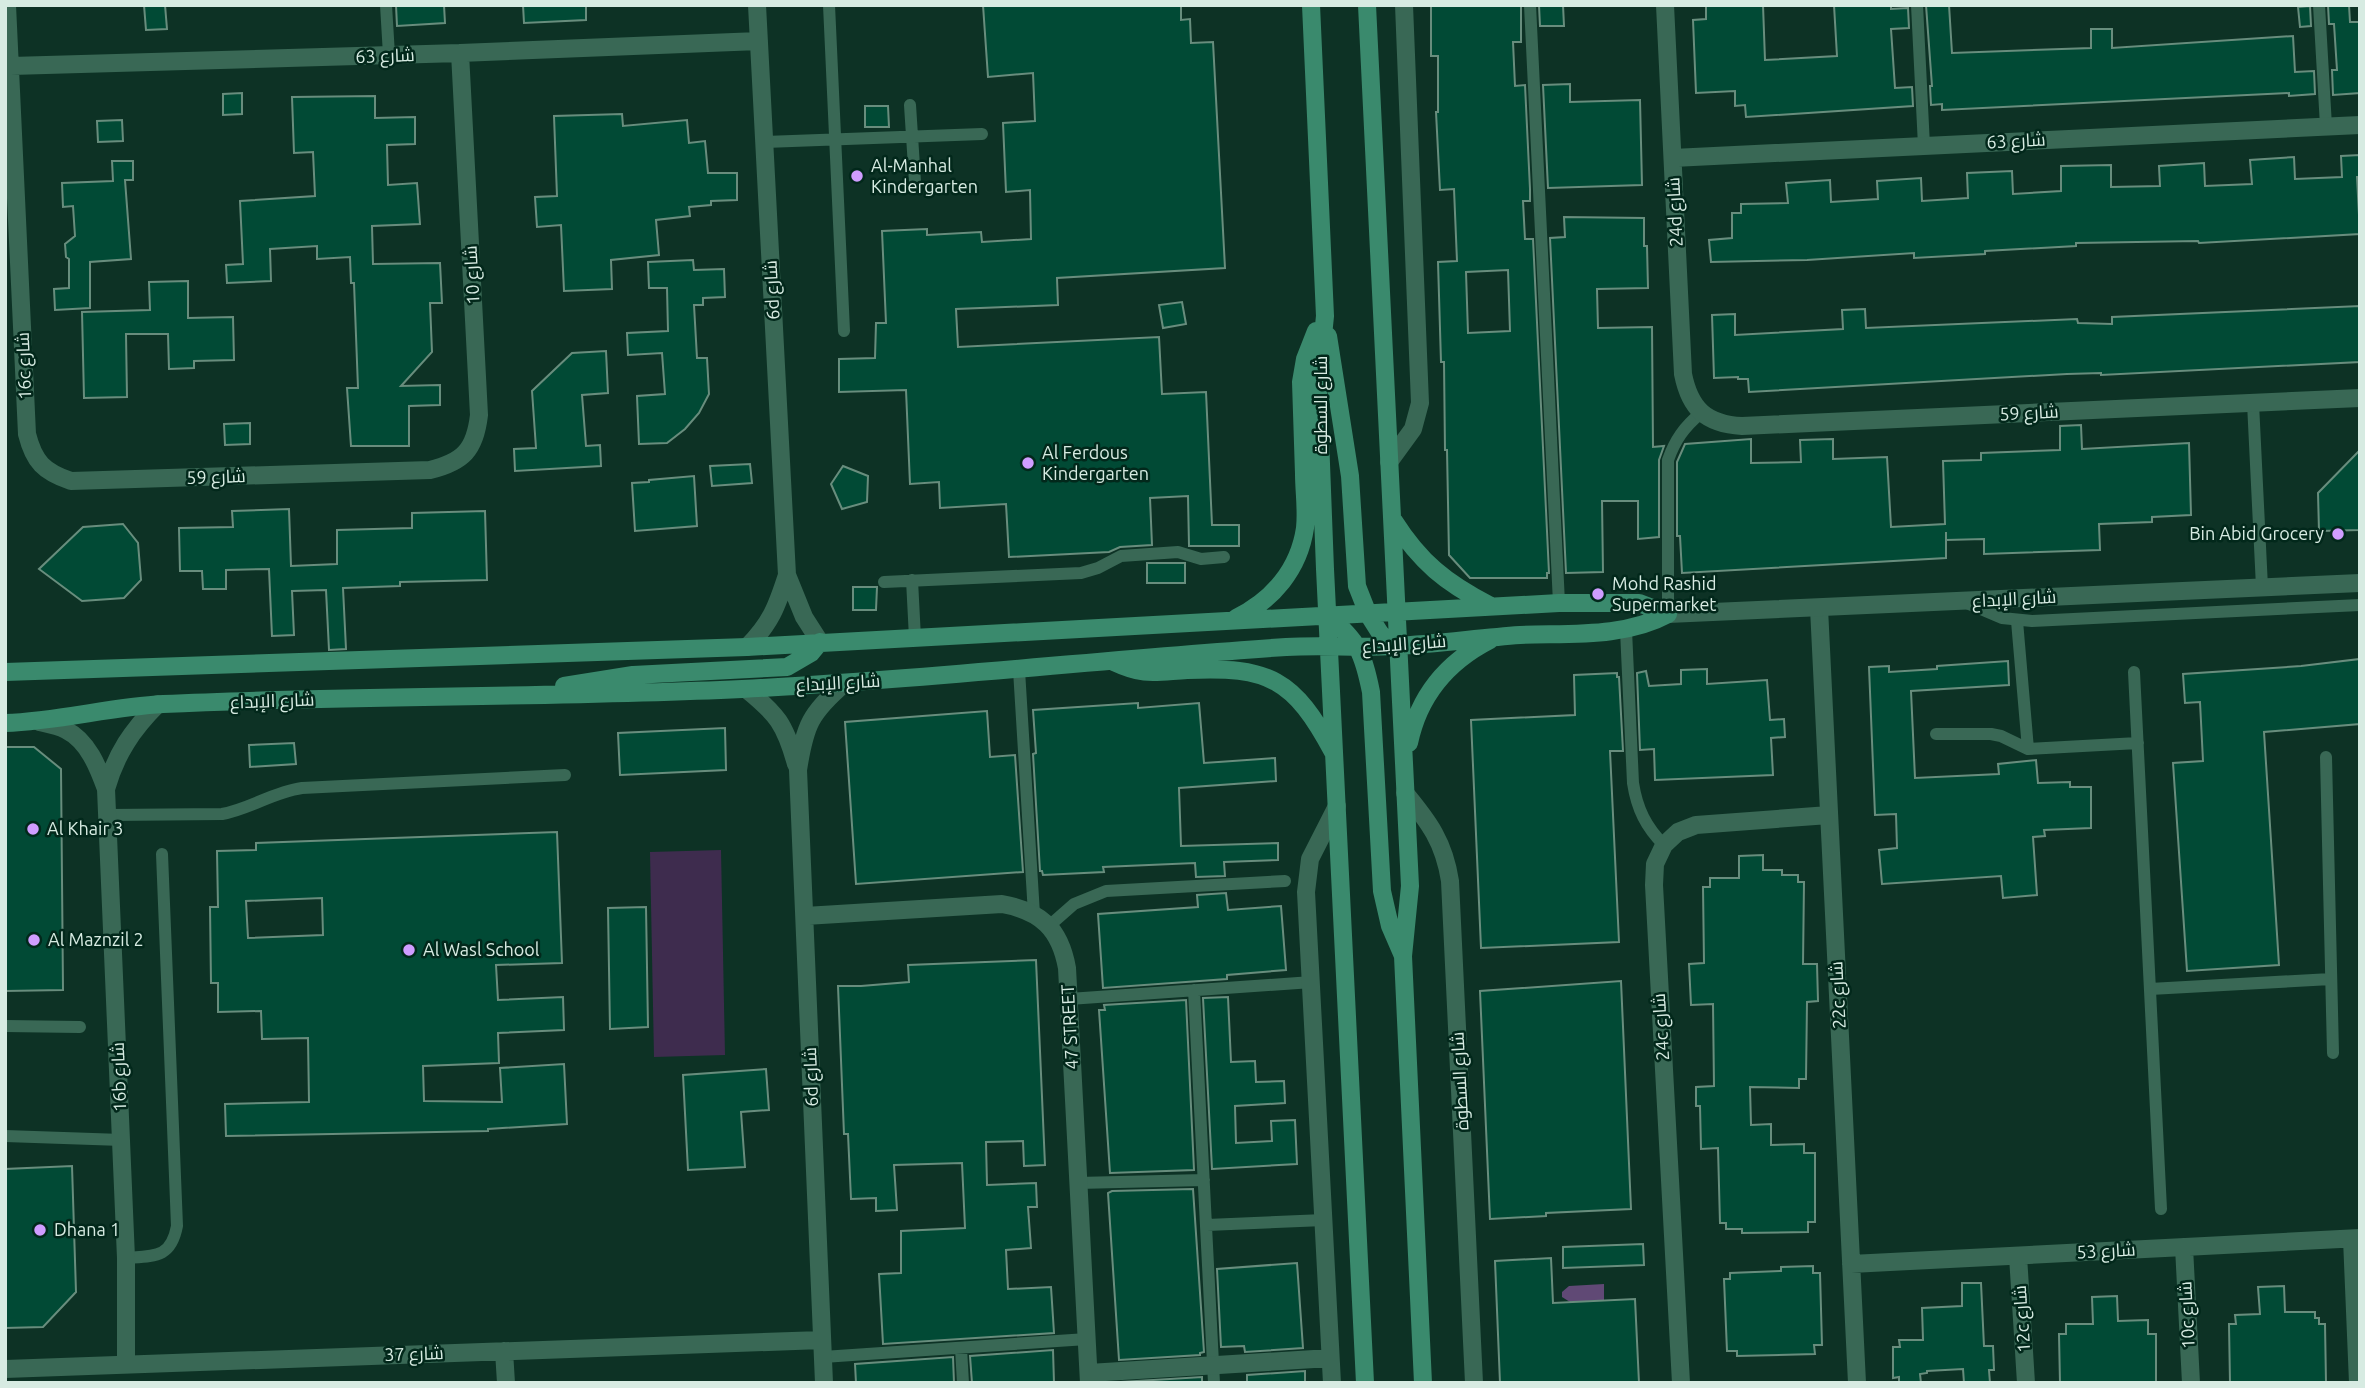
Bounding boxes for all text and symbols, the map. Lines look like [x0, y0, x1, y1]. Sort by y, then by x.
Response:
street label: شارع 63 [355, 44, 415, 69]
street label: شارع 63 [1986, 128, 2046, 155]
place label: Al-Manhal Kindergarten [871, 155, 978, 196]
marker: Al-Manhal Kindergarten [849, 168, 865, 184]
street label: 24d شارع [1662, 176, 1689, 247]
street label: شارع 10 [459, 245, 486, 305]
street label: 6d شارع [759, 260, 786, 320]
street label: 16c شارع [12, 332, 37, 400]
street label: شارع السطوة [1310, 356, 1333, 454]
street label: شارع 59 [1999, 400, 2059, 427]
place label: Al Ferdous Kindergarten [1042, 442, 1149, 483]
marker: Al Ferdous Kindergarten [1020, 455, 1036, 471]
street label: شارع 59 [186, 465, 246, 490]
place label: Bin Abid Grocery [2189, 523, 2324, 543]
marker: Bin Abid Grocery [2330, 526, 2346, 542]
place label: Mohd Rashid Supermarket [1612, 573, 1717, 614]
marker: Mohd Rashid Supermarket [1590, 586, 1606, 602]
street label: شارع الإبداع [1971, 586, 2057, 613]
street label: شارع الإبداع [1361, 630, 1447, 659]
street label: شارع الإبداع [795, 670, 881, 697]
street label: شارع الإبداع [229, 689, 315, 714]
place label: Al Khair 3 [47, 818, 124, 838]
marker: Al Khair 3 [25, 821, 41, 837]
place label: Al Maznzil 2 [48, 929, 144, 949]
marker: Al Maznzil 2 [26, 932, 42, 948]
place label: Al Wasl School [423, 939, 540, 959]
marker: Al Wasl School [401, 942, 417, 958]
street label: 22c شارع [1825, 961, 1852, 1029]
street label: 47 STREET [1057, 984, 1081, 1070]
street label: 24c شارع [1648, 992, 1675, 1062]
street label: شارع السطوة [1446, 1031, 1475, 1131]
street label: 16b شارع [107, 1042, 132, 1112]
street label: 6d شارع [799, 1047, 824, 1107]
place label: Dhana 1 [54, 1219, 120, 1239]
marker: Dhana 1 [32, 1222, 48, 1238]
street label: شارع 53 [2076, 1238, 2136, 1265]
street label: 10c شارع [2174, 1281, 2201, 1349]
street label: 12c شارع [2009, 1284, 2036, 1354]
street label: شارع 37 [384, 1342, 444, 1367]

